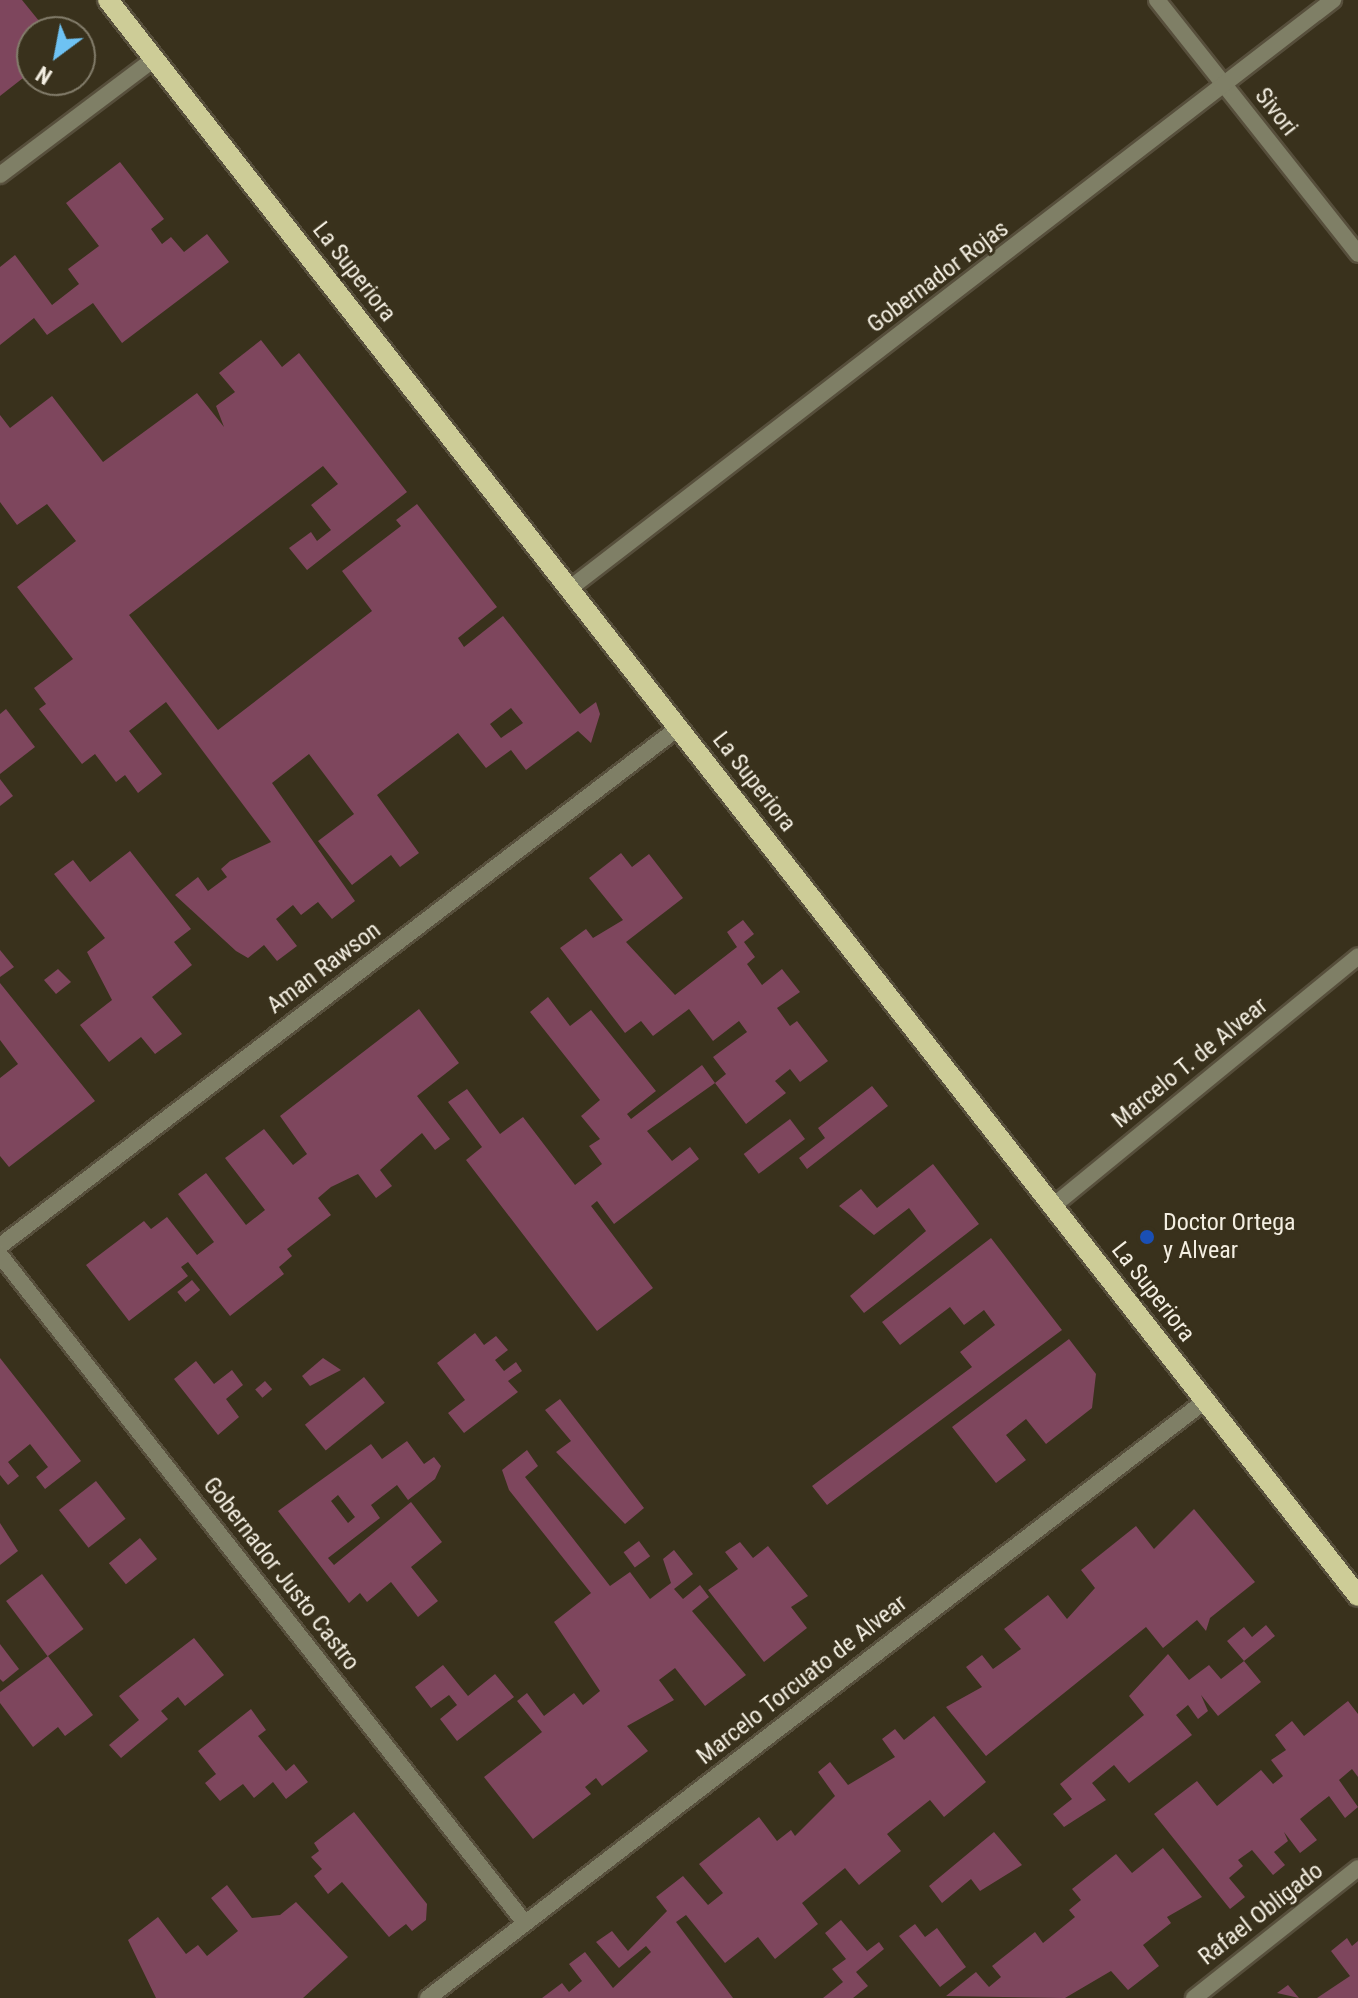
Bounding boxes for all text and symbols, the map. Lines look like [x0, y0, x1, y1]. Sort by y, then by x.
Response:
north arrow [16, 16, 96, 96]
text: N [32, 61, 56, 89]
street label: Sivori [1248, 82, 1304, 142]
street label: Gobernador Rojas [862, 215, 1014, 339]
street label: La Superiora [306, 216, 402, 328]
street label: La Superiora [706, 726, 802, 838]
street label: Aman Rawson [261, 916, 387, 1020]
street label: Marcelo T. de Alvear [1106, 991, 1274, 1135]
place label: Doctor Ortega y Alvear [1163, 1209, 1296, 1265]
marker: Doctor Ortega y Alvear [1138, 1228, 1156, 1246]
street label: La Superiora [1105, 1236, 1201, 1348]
street label: Gobernador Justo Castro [197, 1472, 365, 1676]
street label: Marcelo Torcuato de Alvear [691, 1589, 913, 1771]
street label: Rafael Obligado [1193, 1856, 1329, 1972]

